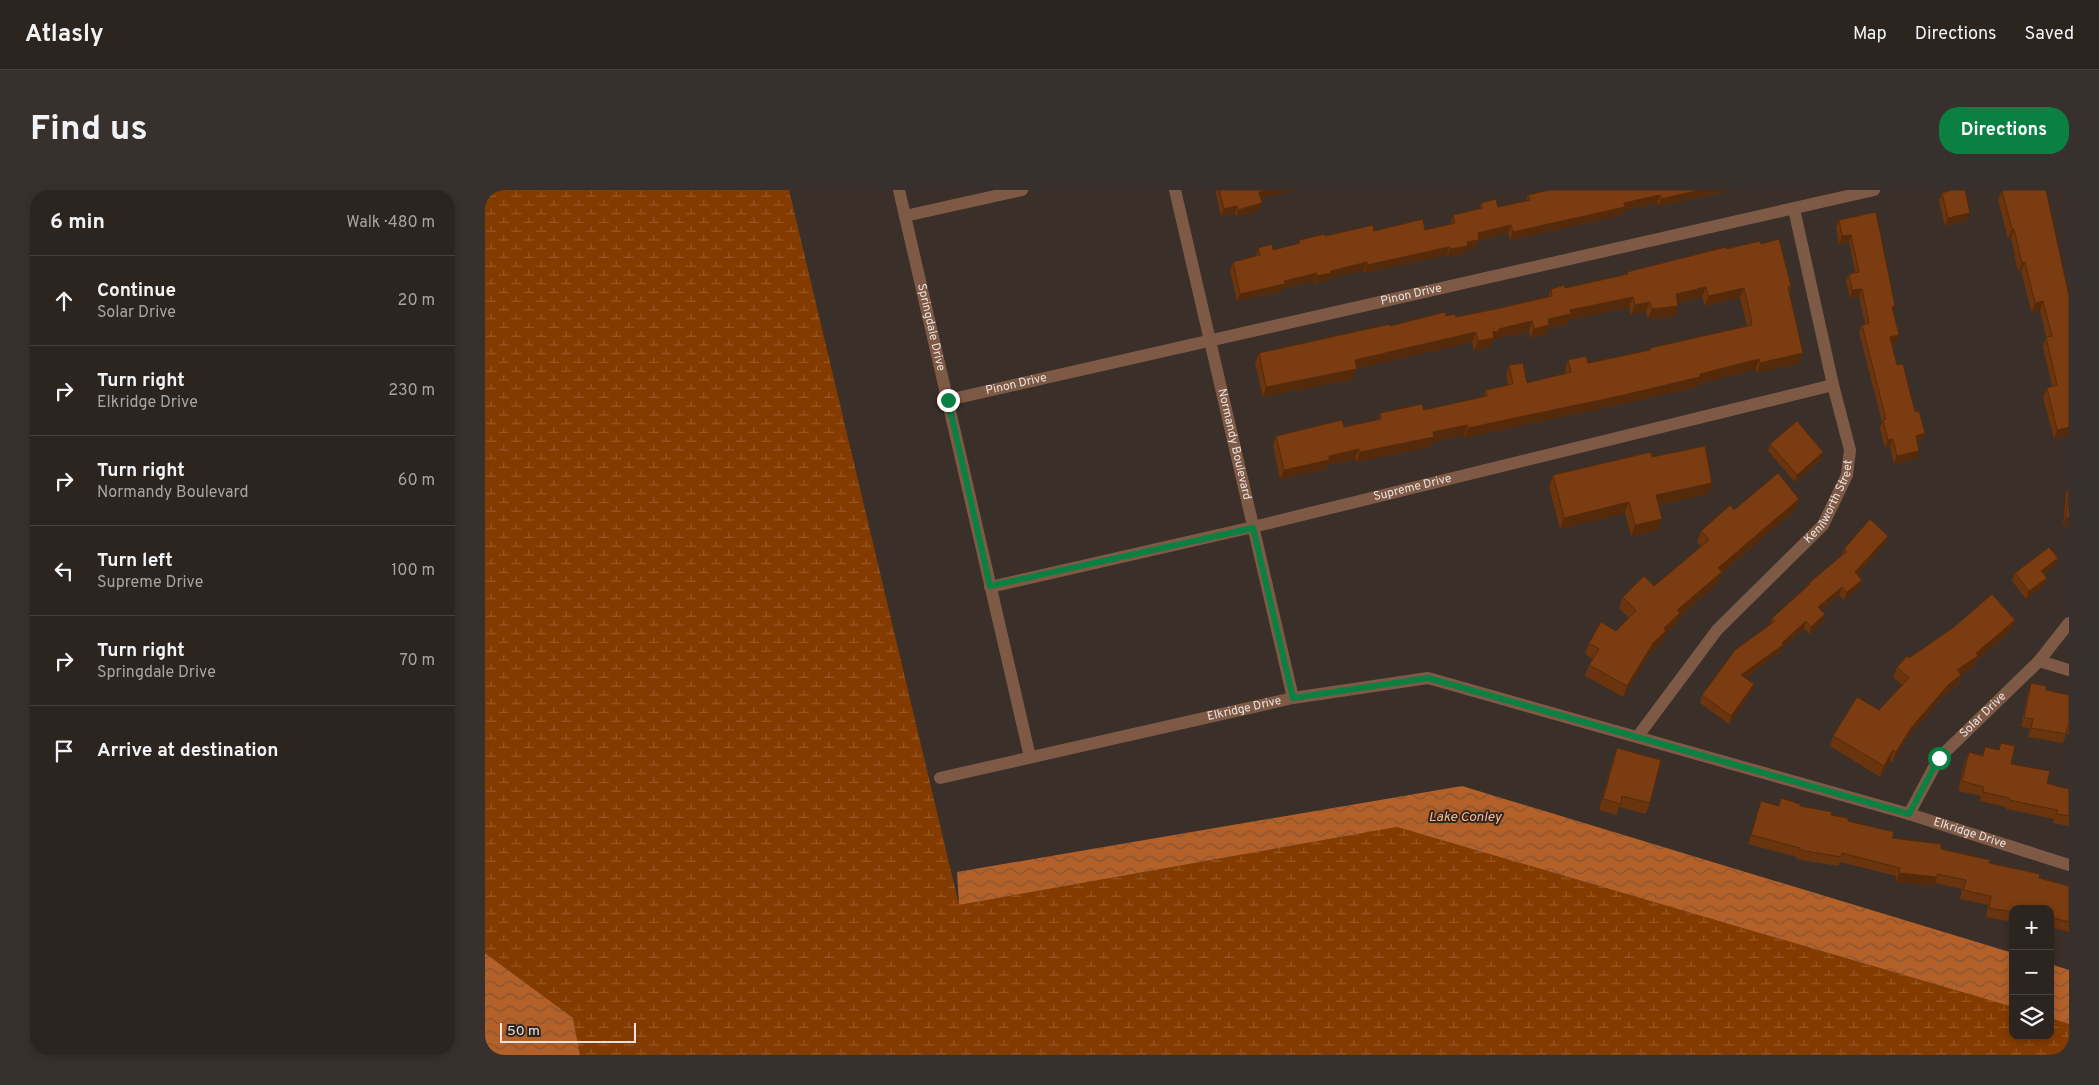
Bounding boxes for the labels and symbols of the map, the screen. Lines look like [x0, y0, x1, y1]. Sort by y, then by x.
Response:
street label: Pinon Drive [1379, 280, 1443, 310]
street label: Springdale Drive [913, 282, 949, 373]
street label: Pinon Drive [984, 370, 1048, 399]
street label: Normandy Boulevard [1213, 387, 1255, 501]
route end [937, 389, 960, 412]
street label: Kenilworth Street [1801, 459, 1857, 547]
street label: Supreme Drive [1372, 471, 1453, 505]
street label: Solar Drive [1956, 689, 2010, 742]
street label: Elkridge Drive [1206, 693, 1283, 725]
route start [1928, 747, 1951, 770]
water label: Lake Conley [1429, 809, 1502, 826]
street label: Elkridge Drive [1931, 814, 2008, 852]
scale bar [500, 1020, 636, 1043]

